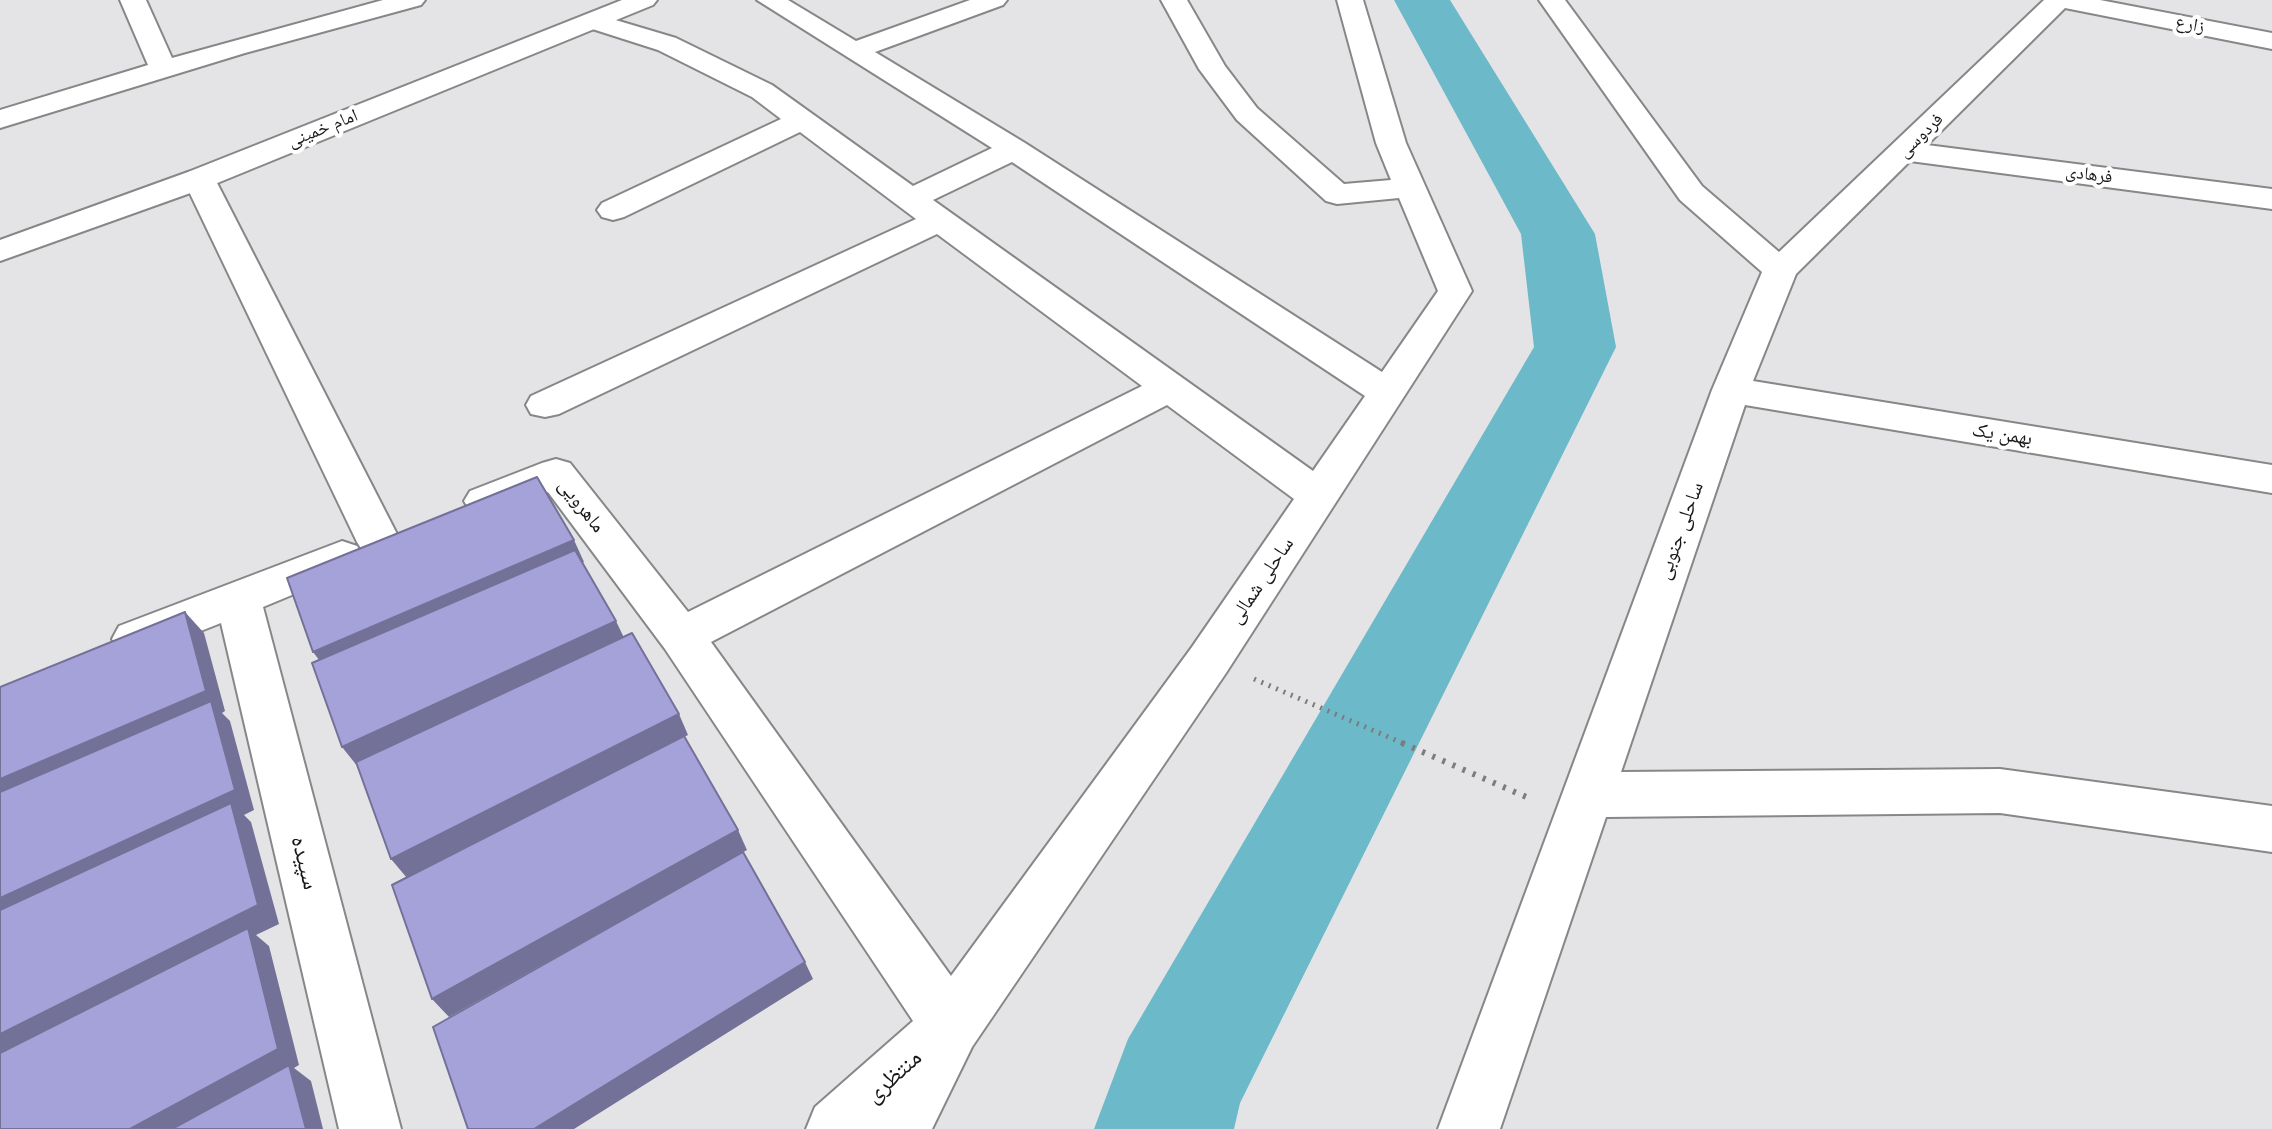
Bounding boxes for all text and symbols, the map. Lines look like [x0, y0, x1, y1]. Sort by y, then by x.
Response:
street label: زارع [2174, 12, 2206, 38]
street label: امام خمینی [285, 105, 361, 153]
street label: فردوسی [1894, 109, 1948, 163]
street label: فرهادی [2064, 161, 2114, 189]
street label: بهمن یک [1970, 418, 2034, 452]
street label: ماهرویی [552, 474, 610, 538]
street label: ساحلی جنوبی [1652, 479, 1710, 583]
street label: ساحلی شمالی [1224, 533, 1300, 629]
street label: سپیده [283, 833, 325, 893]
street label: منتظری [860, 1044, 928, 1110]

